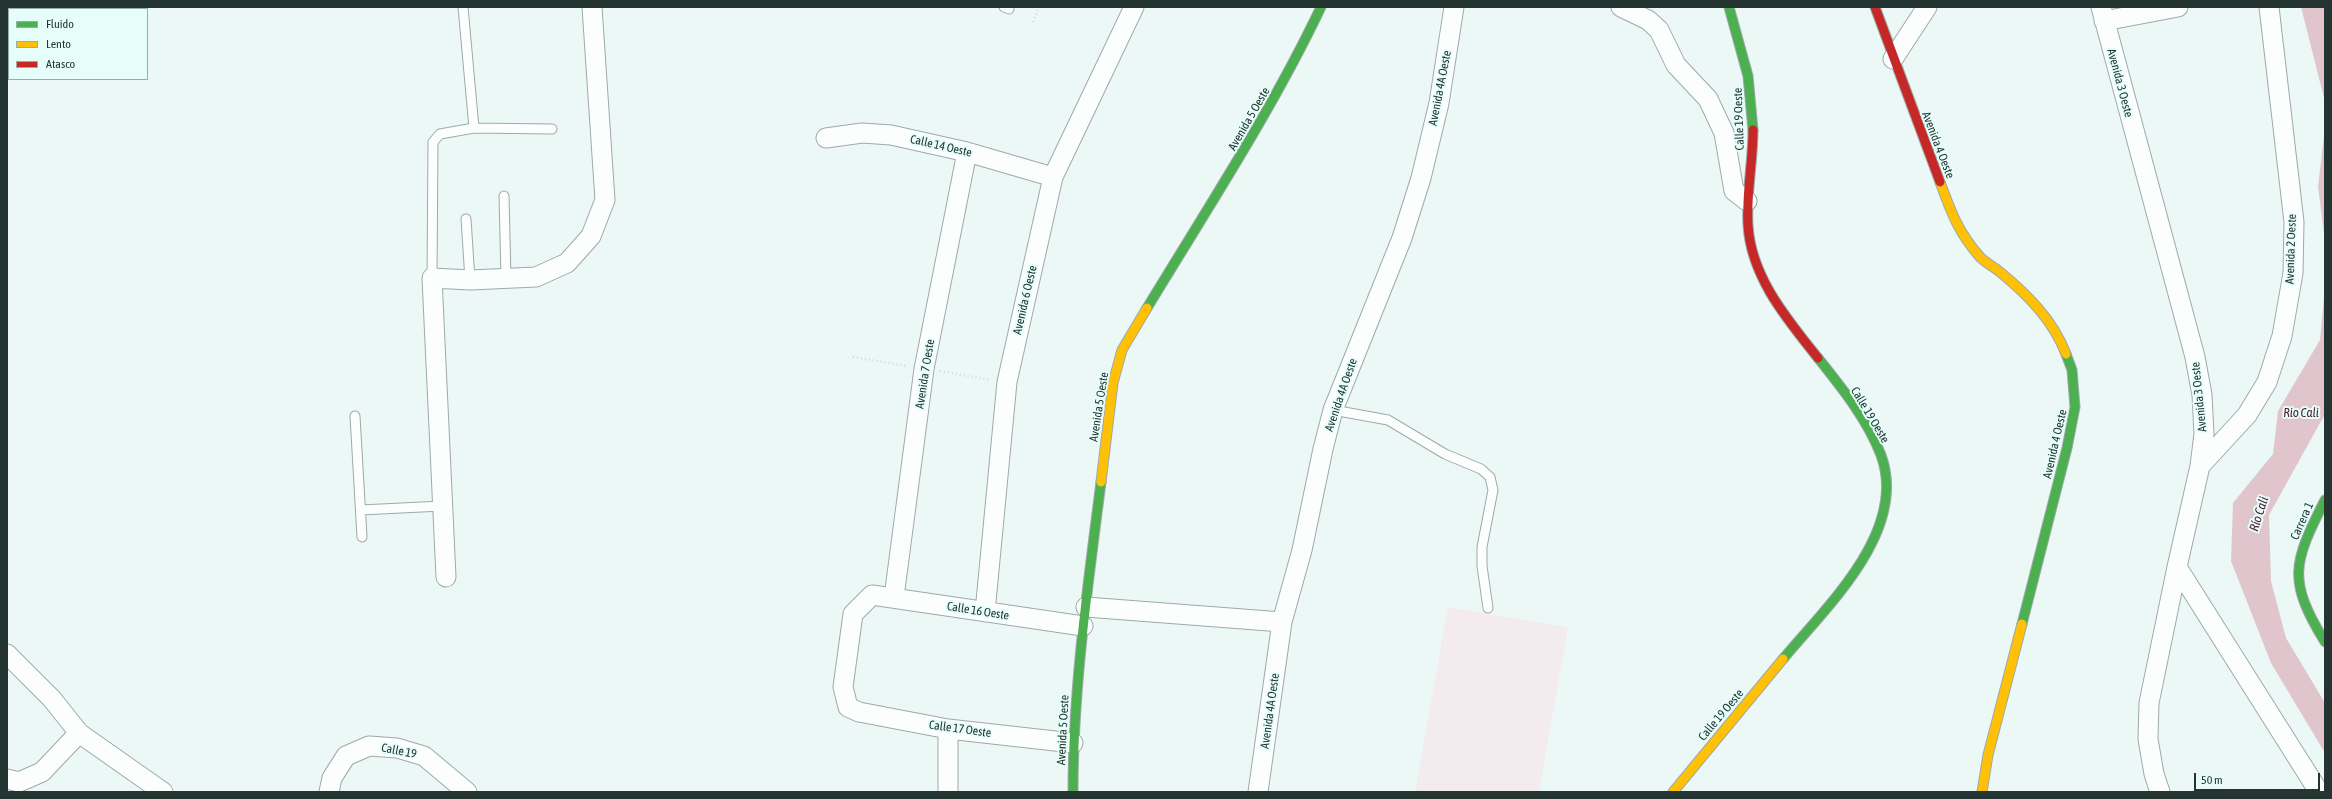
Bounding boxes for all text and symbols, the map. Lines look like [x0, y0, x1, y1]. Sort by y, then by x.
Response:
legend [8, 8, 148, 80]
text: Fluido [46, 17, 74, 31]
text: Lento [46, 37, 71, 51]
street label: Avenida 3 Oeste [2104, 47, 2136, 119]
street label: Avenida 4A Oeste [1426, 49, 1454, 127]
text: Atasco [46, 57, 75, 71]
street label: Avenida 5 Oeste [1225, 85, 1273, 153]
street label: Calle 19 Oeste [1731, 87, 1747, 151]
street label: Avenida 4 Oeste [1919, 110, 1957, 180]
street label: Calle 14 Oeste [909, 132, 973, 160]
street label: Avenida 2 Oeste [2283, 214, 2299, 284]
street label: Avenida 6 Oeste [1010, 264, 1040, 336]
street label: Avenida 7 Oeste [912, 338, 938, 410]
street label: Avenida 4A Oeste [1322, 357, 1360, 433]
street label: Avenida 3 Oeste [2188, 361, 2210, 433]
street label: Avenida 5 Oeste [1086, 371, 1112, 443]
street label: Calle 19 Oeste [1848, 384, 1892, 446]
water label: Rio Cali [2283, 405, 2319, 421]
street label: Avenida 4 Oeste [2040, 408, 2070, 480]
water label: Río Cali [2246, 495, 2272, 533]
street label: Carrera 1 [2287, 500, 2317, 542]
street label: Calle 16 Oeste [946, 599, 1010, 623]
street label: Avenida 4A Oeste [1258, 672, 1282, 750]
street label: Calle 19 Oeste [1695, 686, 1747, 744]
street label: Avenida 5 Oeste [1054, 694, 1072, 766]
street label: Calle 17 Oeste [928, 718, 992, 740]
street label: Calle 19 [380, 741, 418, 761]
scale bar [2196, 765, 2322, 791]
text: 50 m [2201, 773, 2223, 787]

